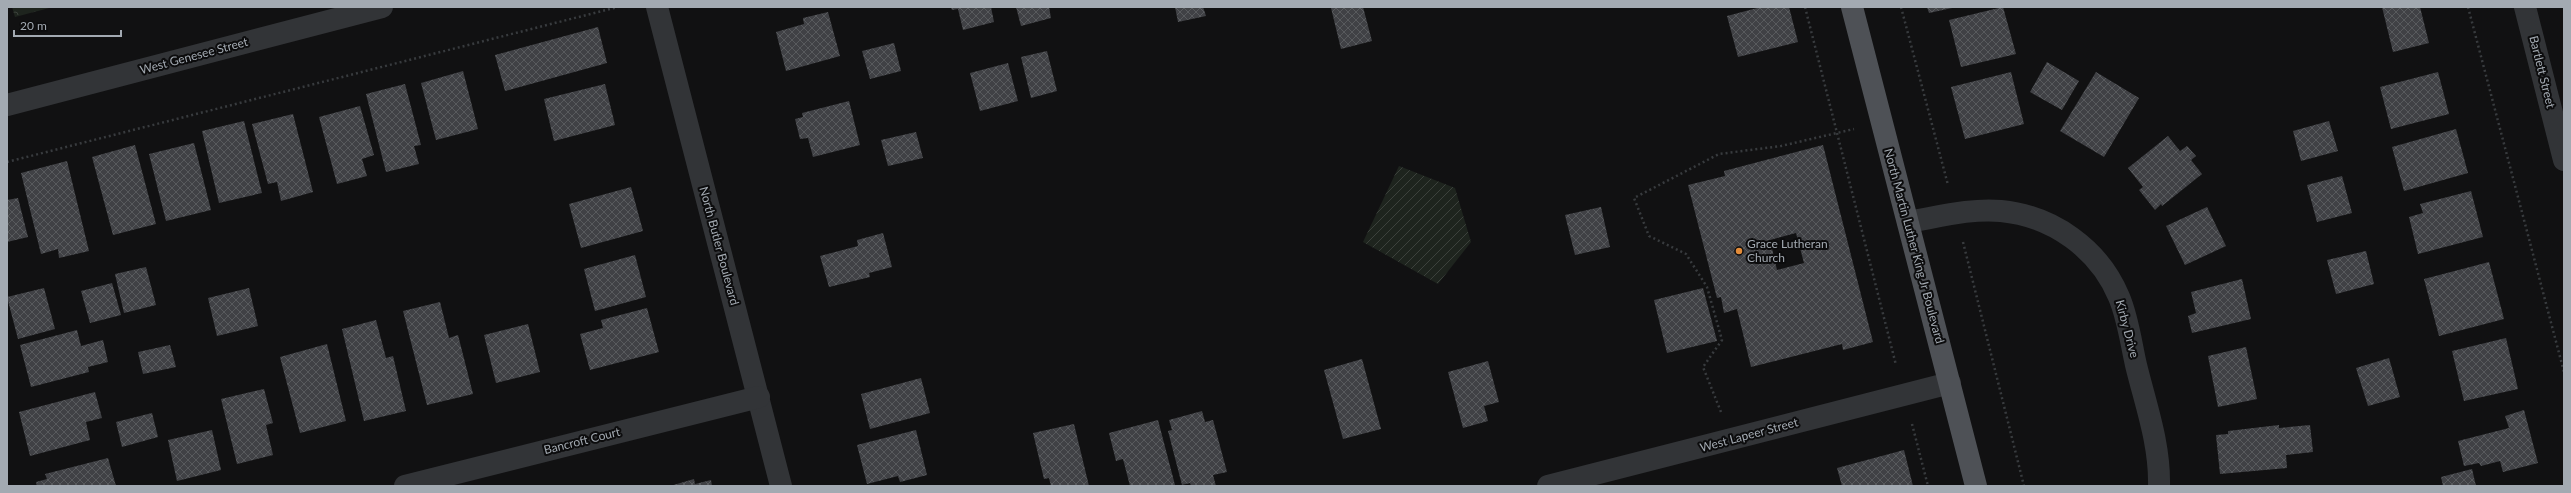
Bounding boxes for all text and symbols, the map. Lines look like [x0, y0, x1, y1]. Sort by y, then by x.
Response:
scale bar [14, 12, 121, 38]
text: 20 m [20, 18, 47, 33]
street label: West Genesee Street [138, 34, 250, 77]
street label: Bartlett Street [2526, 34, 2559, 110]
street label: North Martin Luther King Jr Boulevard [1881, 147, 1948, 345]
street label: North Butler Boulevard [696, 185, 743, 307]
place label: Grace Lutheran Church [1747, 236, 1828, 265]
marker: Grace Lutheran Church [1734, 246, 1744, 256]
street label: Kirby Drive [2113, 298, 2142, 359]
street label: West Lapeer Street [1698, 414, 1800, 455]
street label: Bancroft Court [542, 424, 622, 457]

